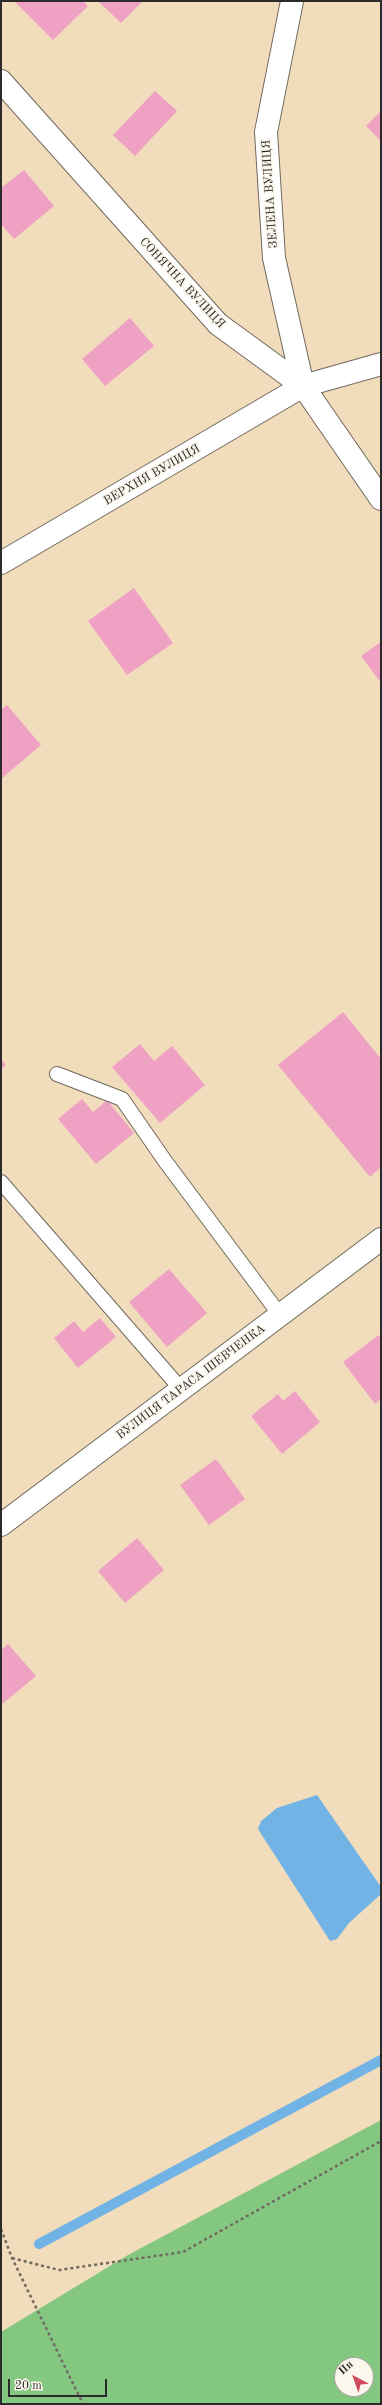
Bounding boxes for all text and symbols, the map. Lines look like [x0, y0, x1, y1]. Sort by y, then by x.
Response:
street label: ЗЕЛЕНА ВУЛИЦЯ [259, 139, 281, 249]
street label: СОНЯЧНА ВУЛИЦЯ [136, 235, 228, 331]
street label: ВЕРХНЯ ВУЛИЦЯ [101, 442, 203, 508]
street label: ВУЛИЦЯ ТАРАСА ШЕВЧЕНКА [114, 1321, 268, 1443]
north arrow [334, 2357, 374, 2397]
text: Пн [337, 2359, 356, 2377]
scale bar [10, 2371, 109, 2397]
text: 20 m [15, 2380, 42, 2392]

